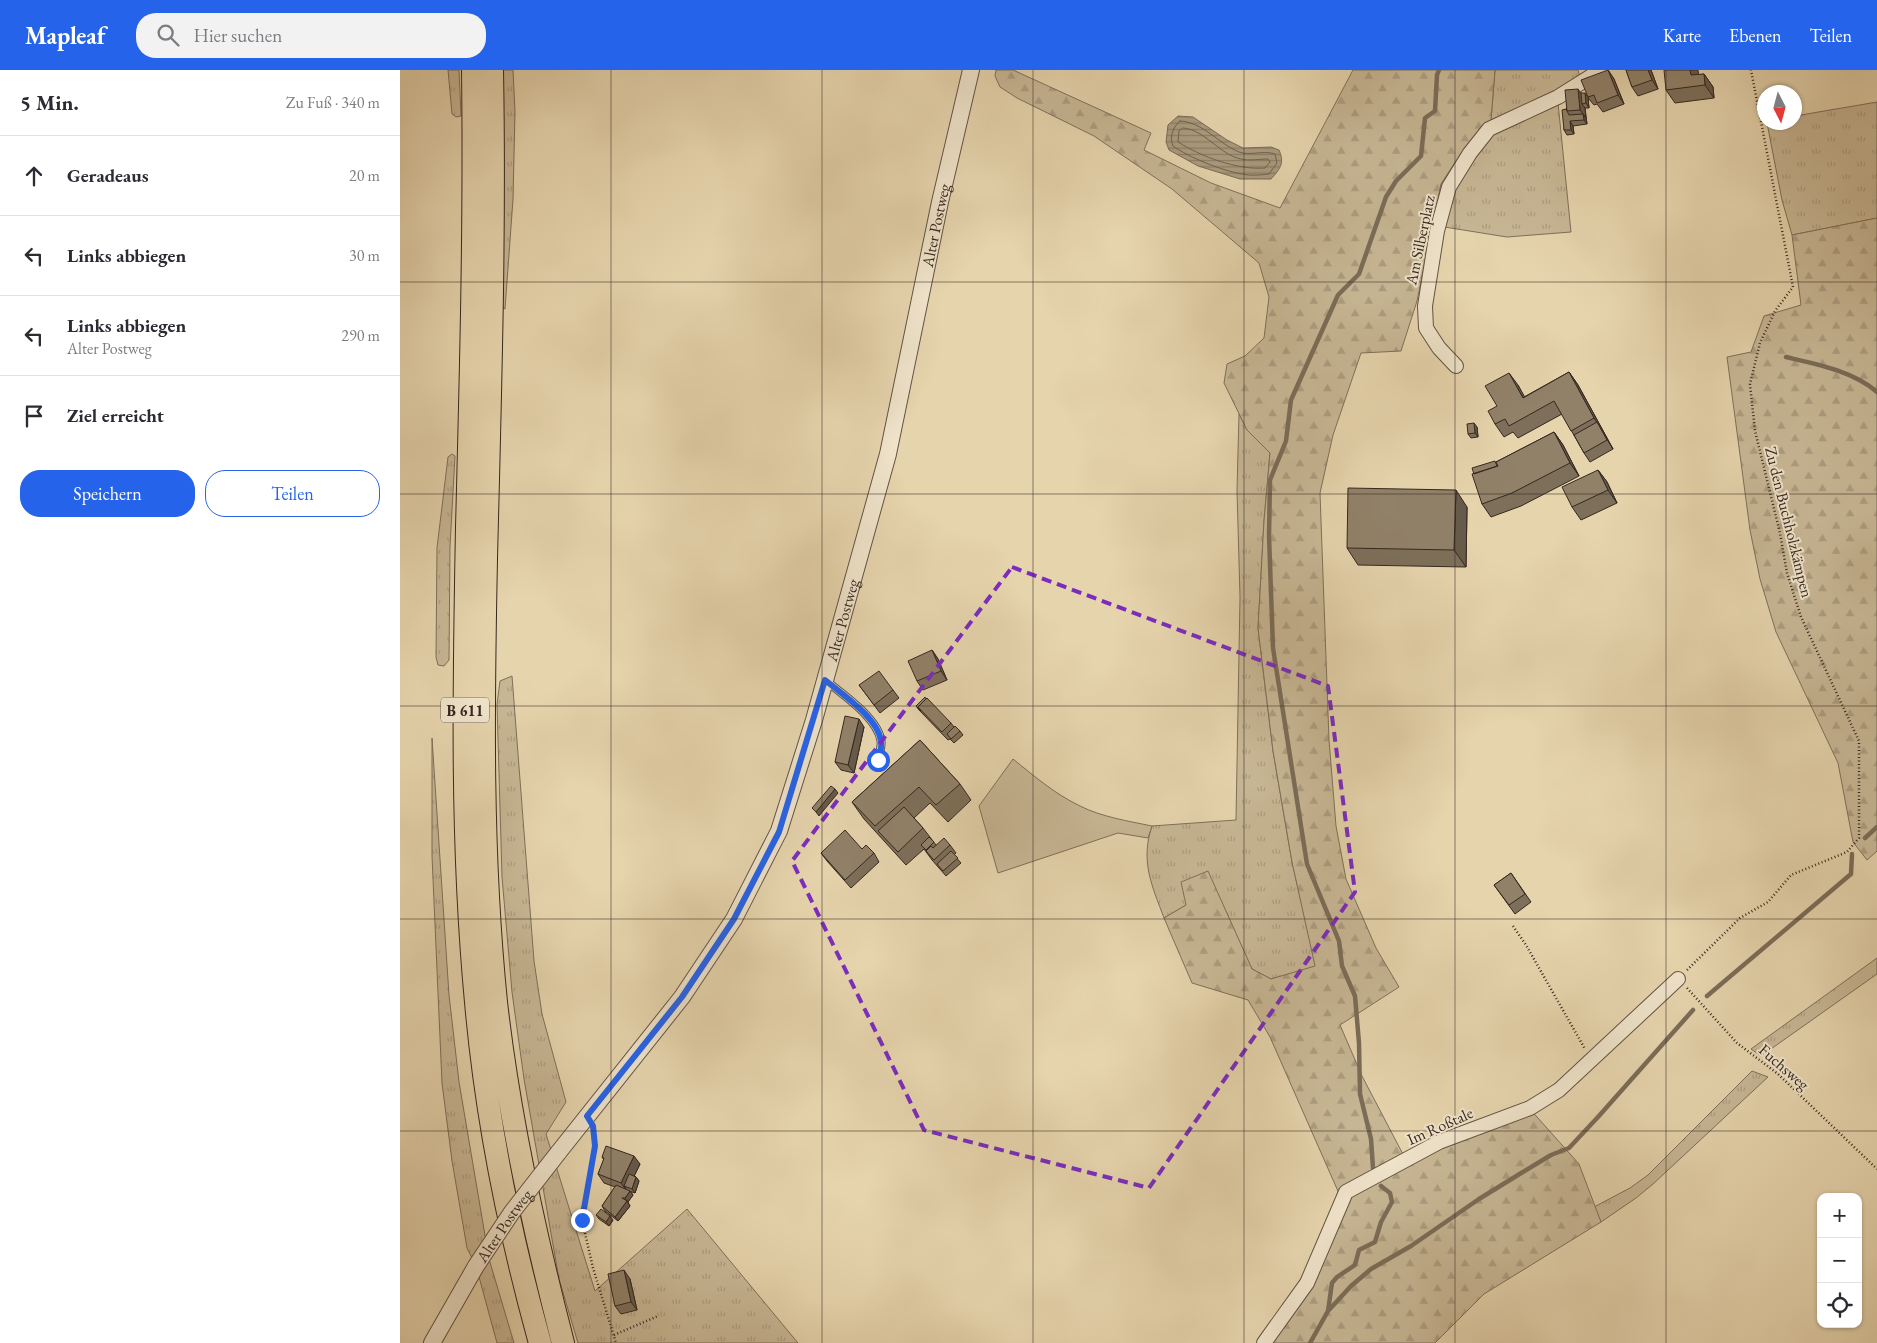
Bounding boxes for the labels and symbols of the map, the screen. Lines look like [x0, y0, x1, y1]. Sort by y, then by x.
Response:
north arrow [1757, 85, 1802, 130]
street label: Alter Postweg [916, 180, 955, 270]
street label: Am Silberplatz [1400, 193, 1440, 288]
street label: Zu den Buchholzkämpen [1760, 444, 1818, 600]
street label: Alter Postweg [820, 575, 864, 665]
road number: B 611 [441, 698, 489, 722]
route start [867, 749, 890, 772]
street label: Fuchsweg [1754, 1039, 1814, 1095]
street label: Im Roßtale [1404, 1102, 1476, 1150]
street label: Alter Postweg [470, 1184, 537, 1267]
route end [571, 1209, 594, 1232]

